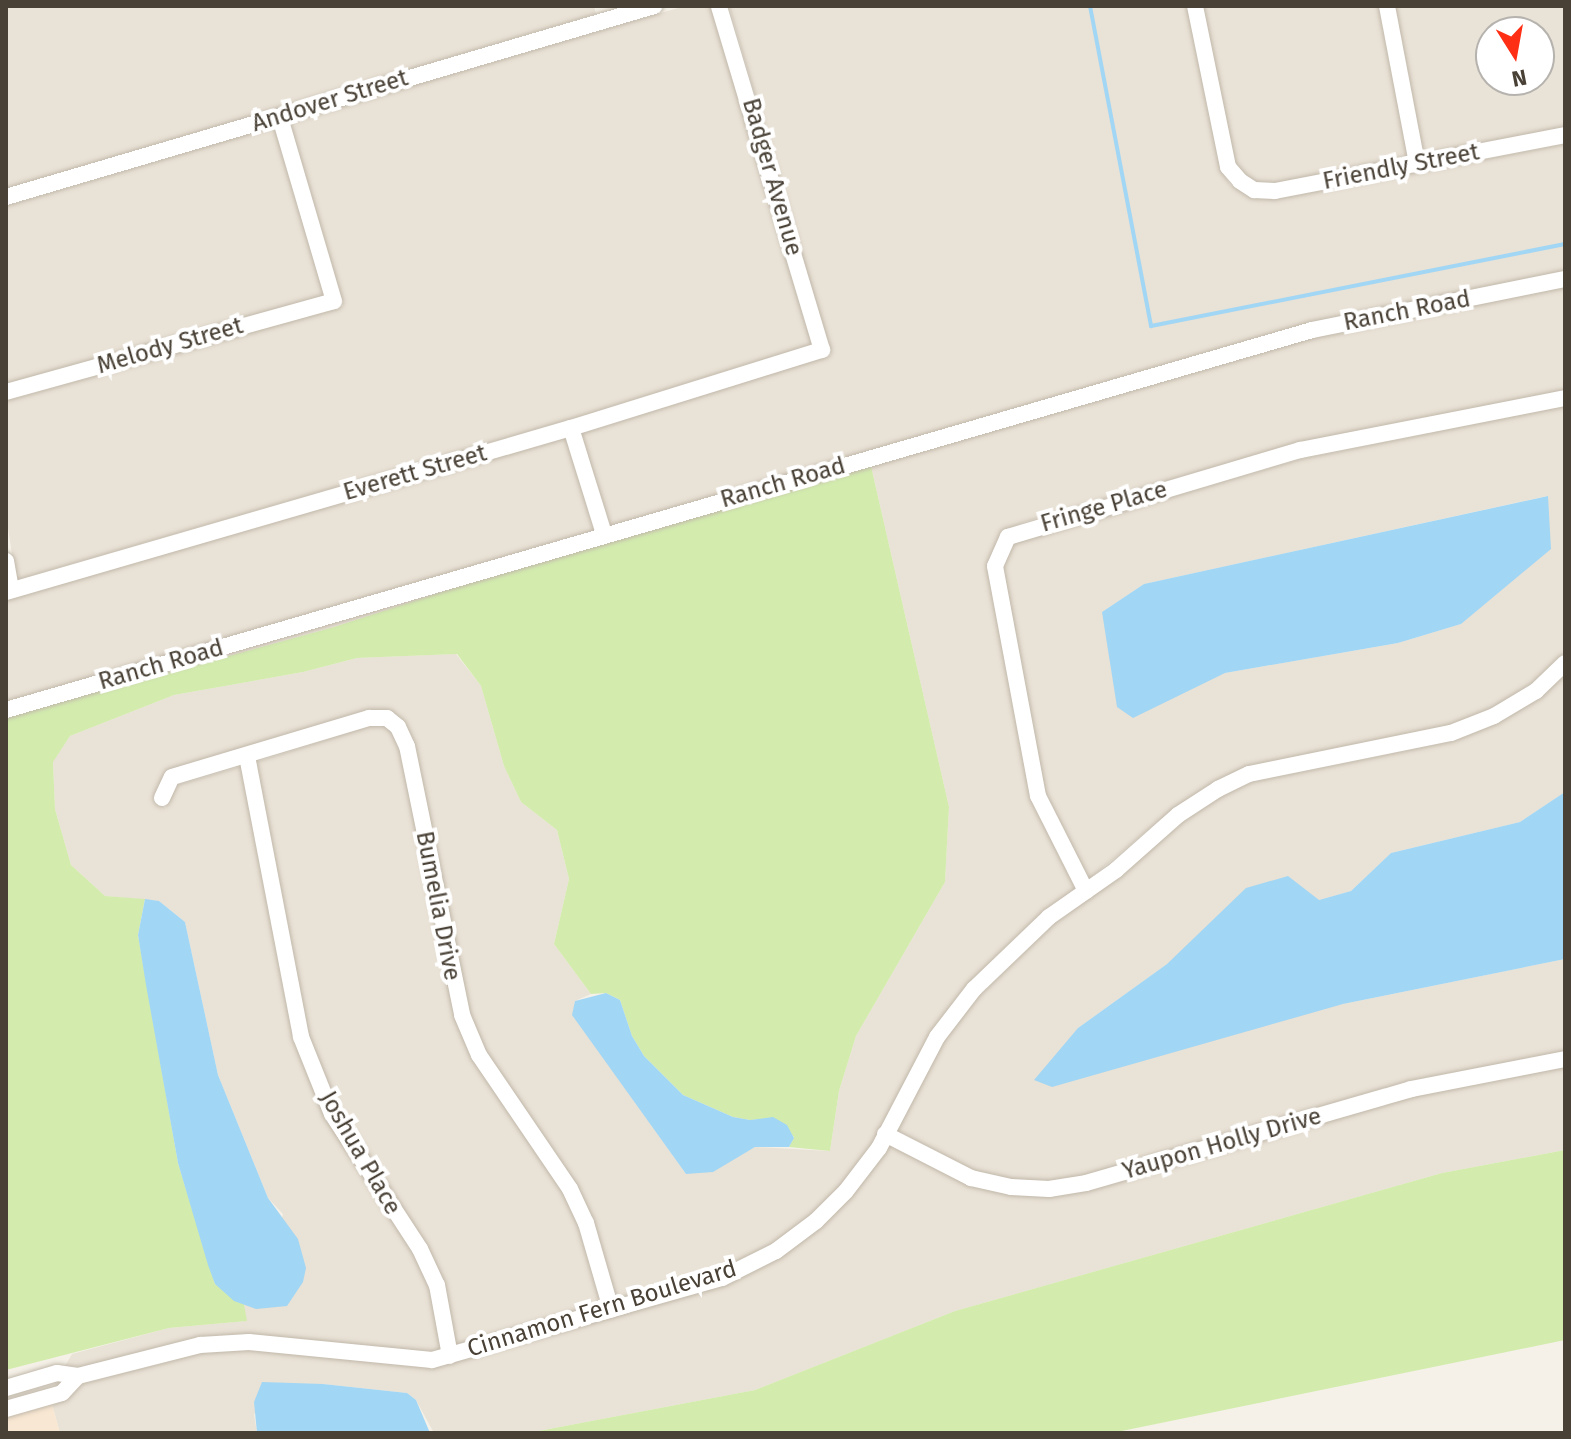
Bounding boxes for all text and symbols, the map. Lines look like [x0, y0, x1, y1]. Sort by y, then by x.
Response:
north arrow [1475, 16, 1555, 96]
text: N [1510, 63, 1529, 93]
street label: Andover Street [249, 64, 411, 138]
street label: Badger Avenue [736, 95, 808, 259]
street label: Friendly Street [1320, 138, 1482, 196]
street label: Ranch Road [1341, 285, 1473, 337]
street label: Melody Street [94, 311, 246, 381]
street label: Everett Street [340, 439, 490, 507]
street label: Ranch Road [717, 451, 849, 515]
street label: Fringe Place [1037, 475, 1171, 539]
street label: Ranch Road [95, 633, 227, 697]
street label: Bumelia Drive [409, 829, 467, 983]
street label: Joshua Place [313, 1086, 407, 1220]
street label: Yaupon Holly Drive [1119, 1102, 1325, 1186]
street label: Cinnamon Fern Boulevard [464, 1254, 740, 1364]

